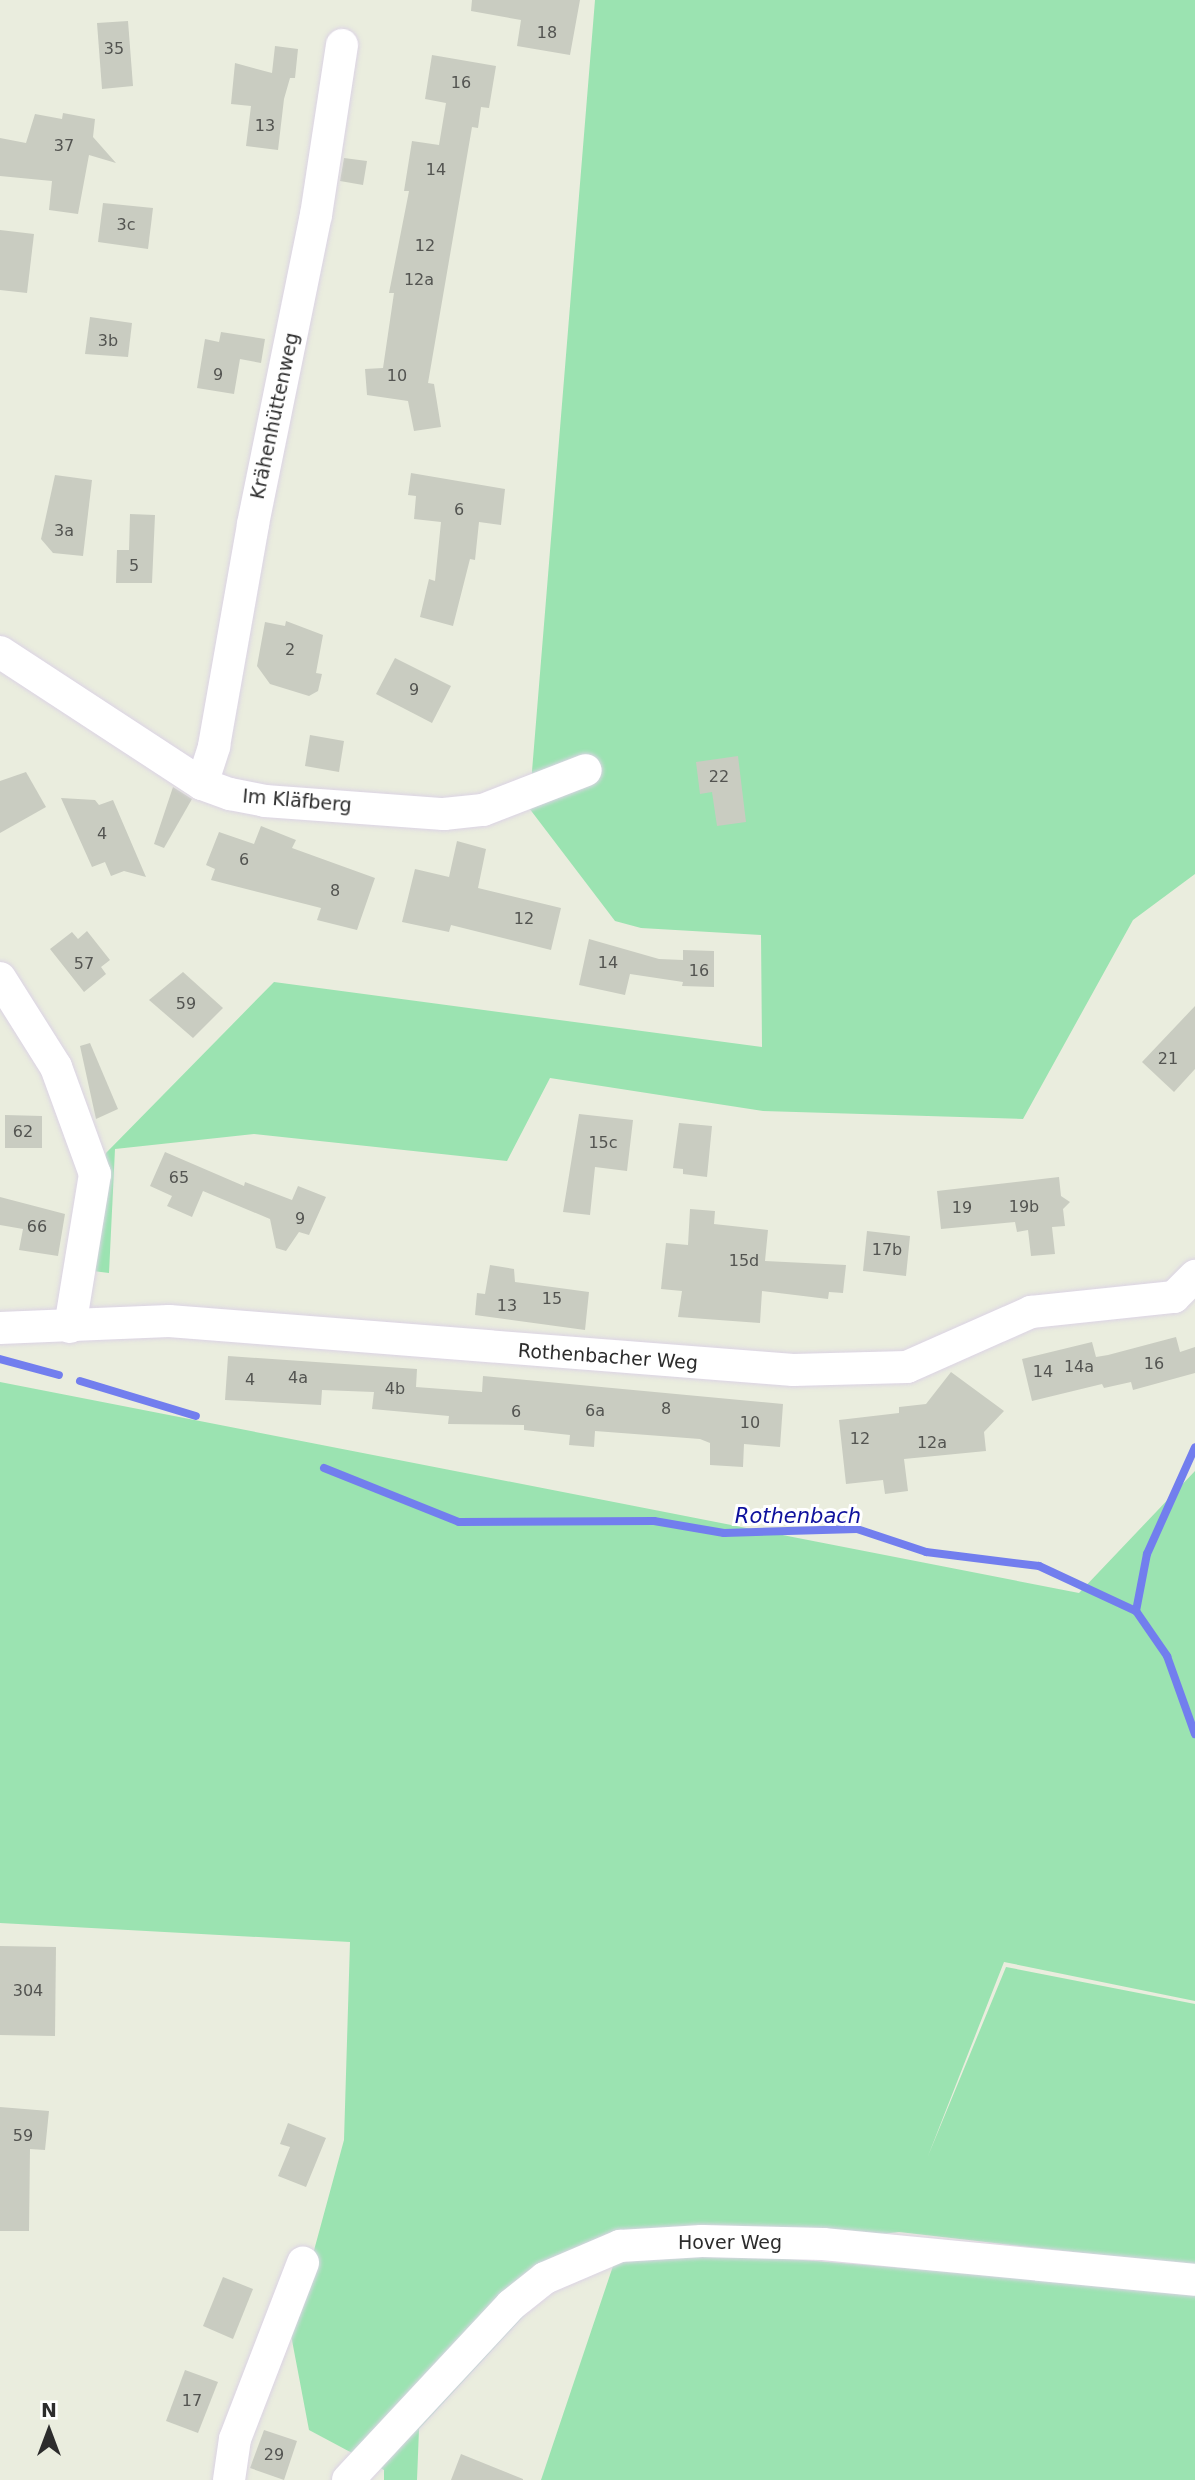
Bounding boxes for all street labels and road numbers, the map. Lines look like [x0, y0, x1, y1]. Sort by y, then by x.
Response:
street label: Krähenhüttenweg [246, 331, 304, 501]
street label: Im Kläfberg [241, 785, 353, 817]
street label: Rothenbacher Weg [517, 1339, 699, 1375]
street label: Hover Weg [678, 2232, 782, 2254]

